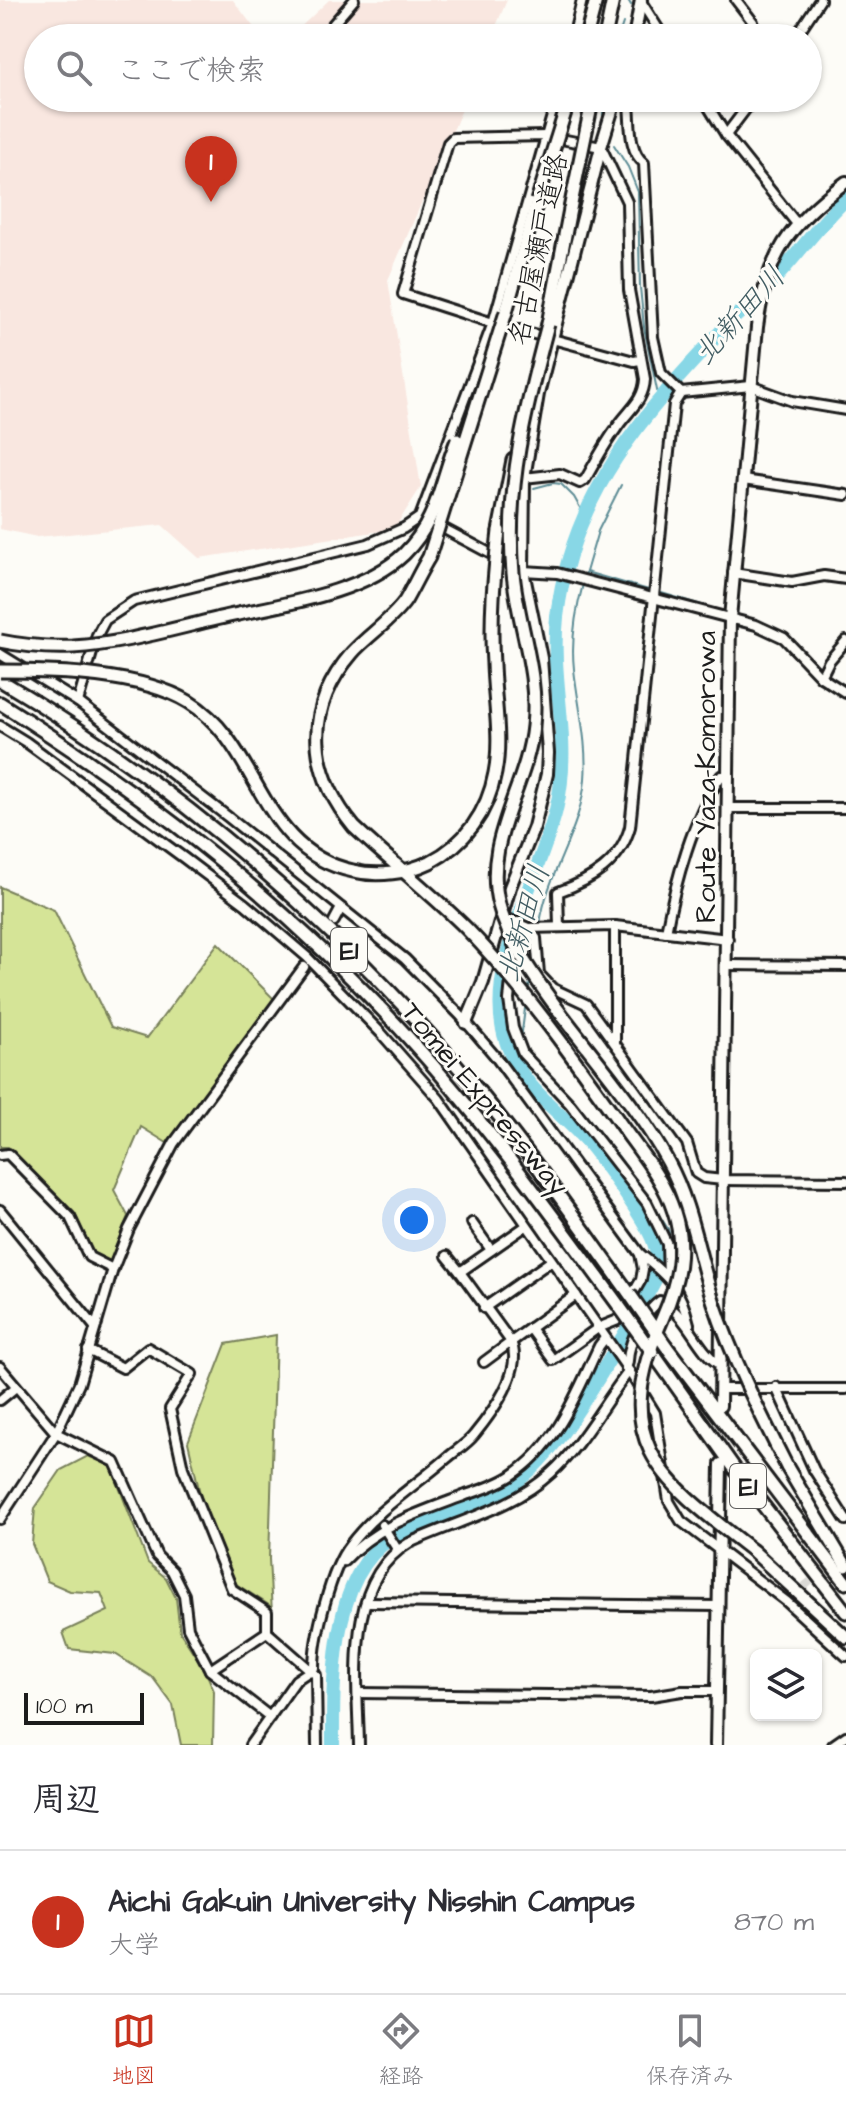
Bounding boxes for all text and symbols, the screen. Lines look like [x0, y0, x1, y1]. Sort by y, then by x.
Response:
search box [24, 24, 822, 112]
icon: search [52, 46, 96, 90]
text: ここで検索 [116, 50, 266, 92]
pin: 1 [185, 136, 237, 202]
street label: 名古屋瀬戸道路 [499, 149, 578, 349]
water label: 北新田川 [684, 257, 795, 374]
street label: Route Yaza-Komorowa [687, 631, 726, 923]
water label: 北新田川 [487, 860, 561, 987]
road number: E1 [331, 928, 367, 972]
street label: Tomei Expressway [391, 994, 578, 1205]
your location [394, 1200, 434, 1240]
road number: E1 [730, 1464, 766, 1508]
map controls [750, 1649, 822, 1721]
button: layers [750, 1649, 822, 1721]
scale bar [24, 1689, 144, 1725]
text: 100 m [36, 1691, 93, 1722]
text: 周辺 [32, 1776, 100, 1824]
text: Aichi Gakuin University Nisshin Campus [108, 1881, 635, 1923]
text: 1 [56, 1904, 60, 1940]
text: 870 m [734, 1904, 814, 1940]
text: 大学 [108, 1927, 160, 1963]
tab: 地図 [112, 2009, 156, 2092]
tab: 経路 [379, 2009, 423, 2092]
tab: 保存済み [646, 2009, 734, 2092]

